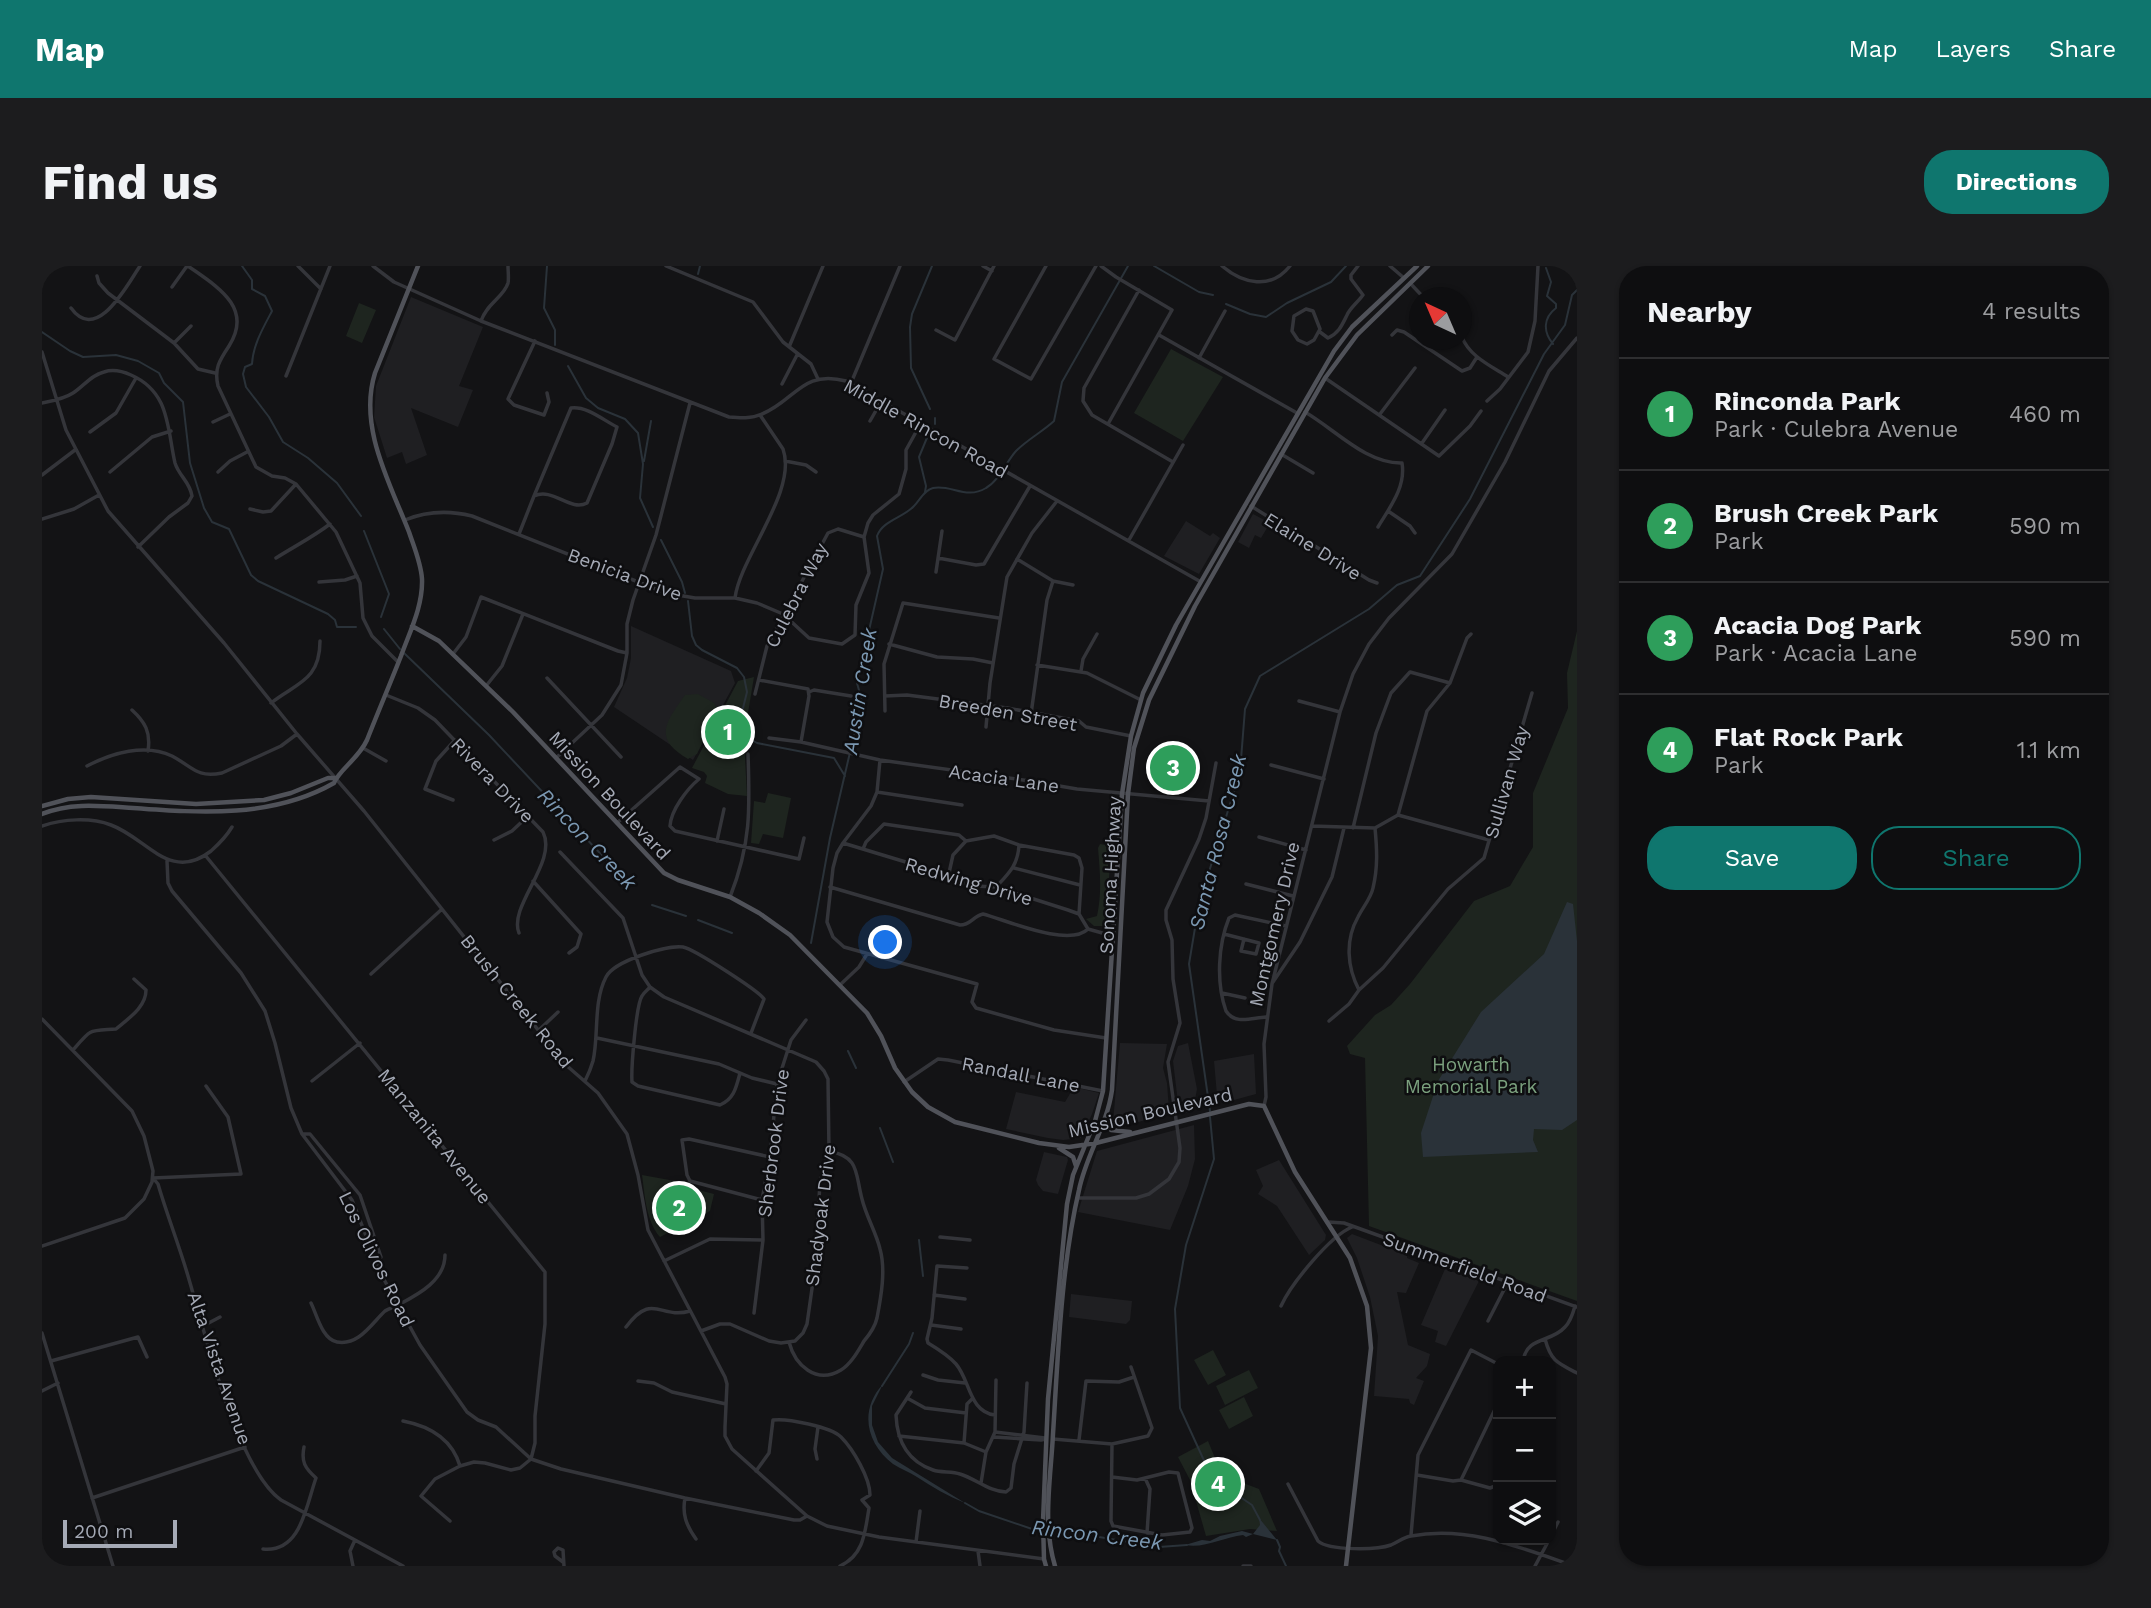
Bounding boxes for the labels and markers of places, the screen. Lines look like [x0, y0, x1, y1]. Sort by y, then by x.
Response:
pin: 1 [705, 706, 751, 758]
pin: 3 [1150, 742, 1196, 794]
pin: 2 [656, 1182, 702, 1234]
pin: 4 [1195, 1458, 1241, 1510]

